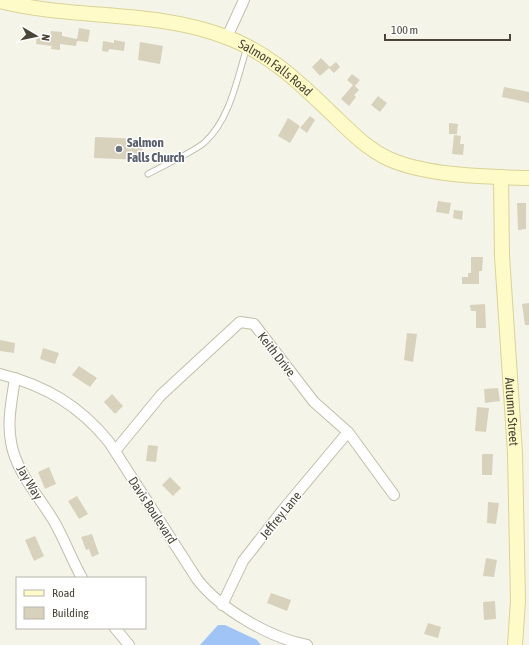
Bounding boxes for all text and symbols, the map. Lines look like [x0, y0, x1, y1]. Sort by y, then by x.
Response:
north arrow [16, 16, 56, 56]
scale bar [385, 16, 510, 42]
text: 100 m [391, 23, 418, 37]
text: N [39, 33, 52, 42]
street label: Salmon Falls Road [236, 36, 315, 99]
place label: Salmon Falls Church [127, 135, 185, 165]
marker: Salmon Falls Church [114, 144, 124, 154]
street label: Keith Drive [255, 329, 299, 380]
street label: Autumn Street [502, 377, 522, 447]
street label: Jay Way [13, 462, 46, 503]
street label: Davis Boulevard [125, 474, 180, 547]
street label: Jeffrey Lane [257, 488, 304, 542]
legend [16, 577, 146, 629]
text: Road [52, 586, 75, 600]
text: Building [52, 606, 90, 620]

